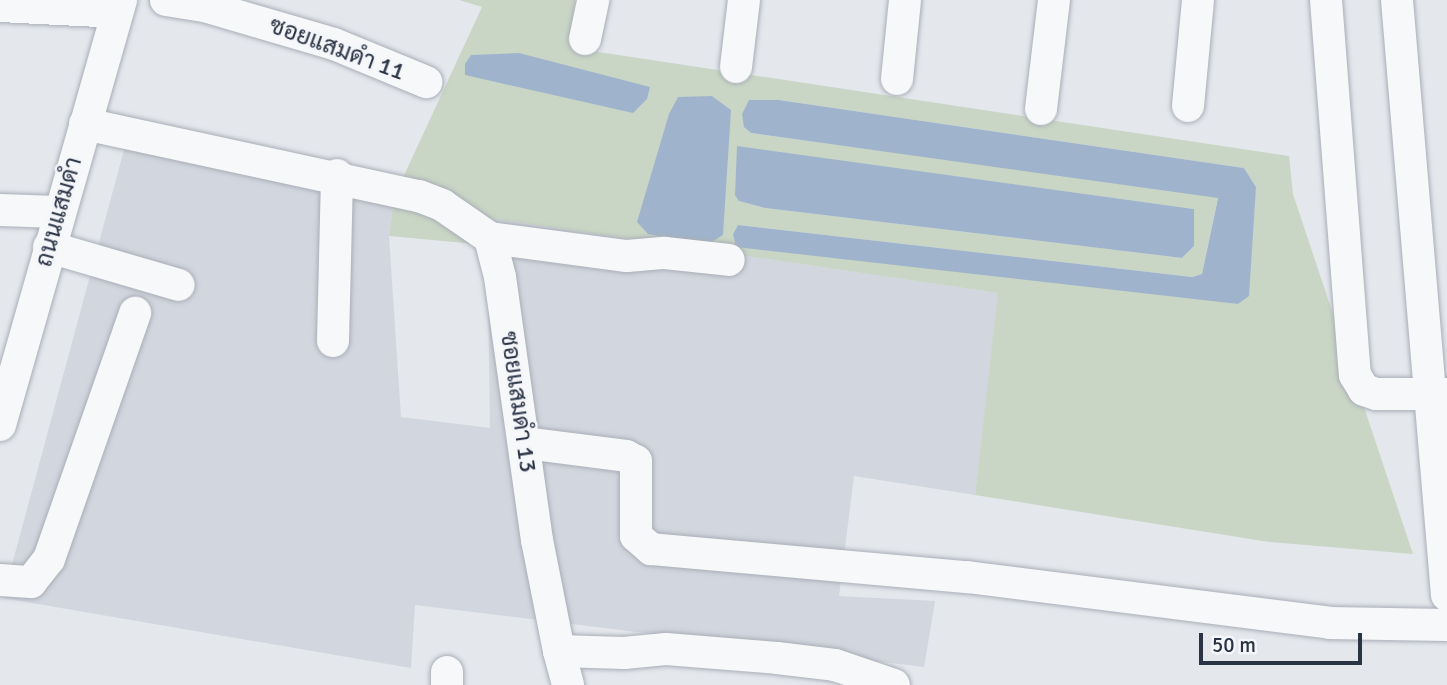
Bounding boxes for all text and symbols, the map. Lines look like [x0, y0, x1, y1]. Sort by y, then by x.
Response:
street label: ซอยแสมดำ 11 [265, 11, 409, 87]
street label: ถนนแสมดำ [30, 154, 88, 270]
street label: ซอยแสมดำ 13 [494, 330, 542, 474]
scale bar [1202, 618, 1365, 662]
text: 50 m [1212, 632, 1256, 658]

